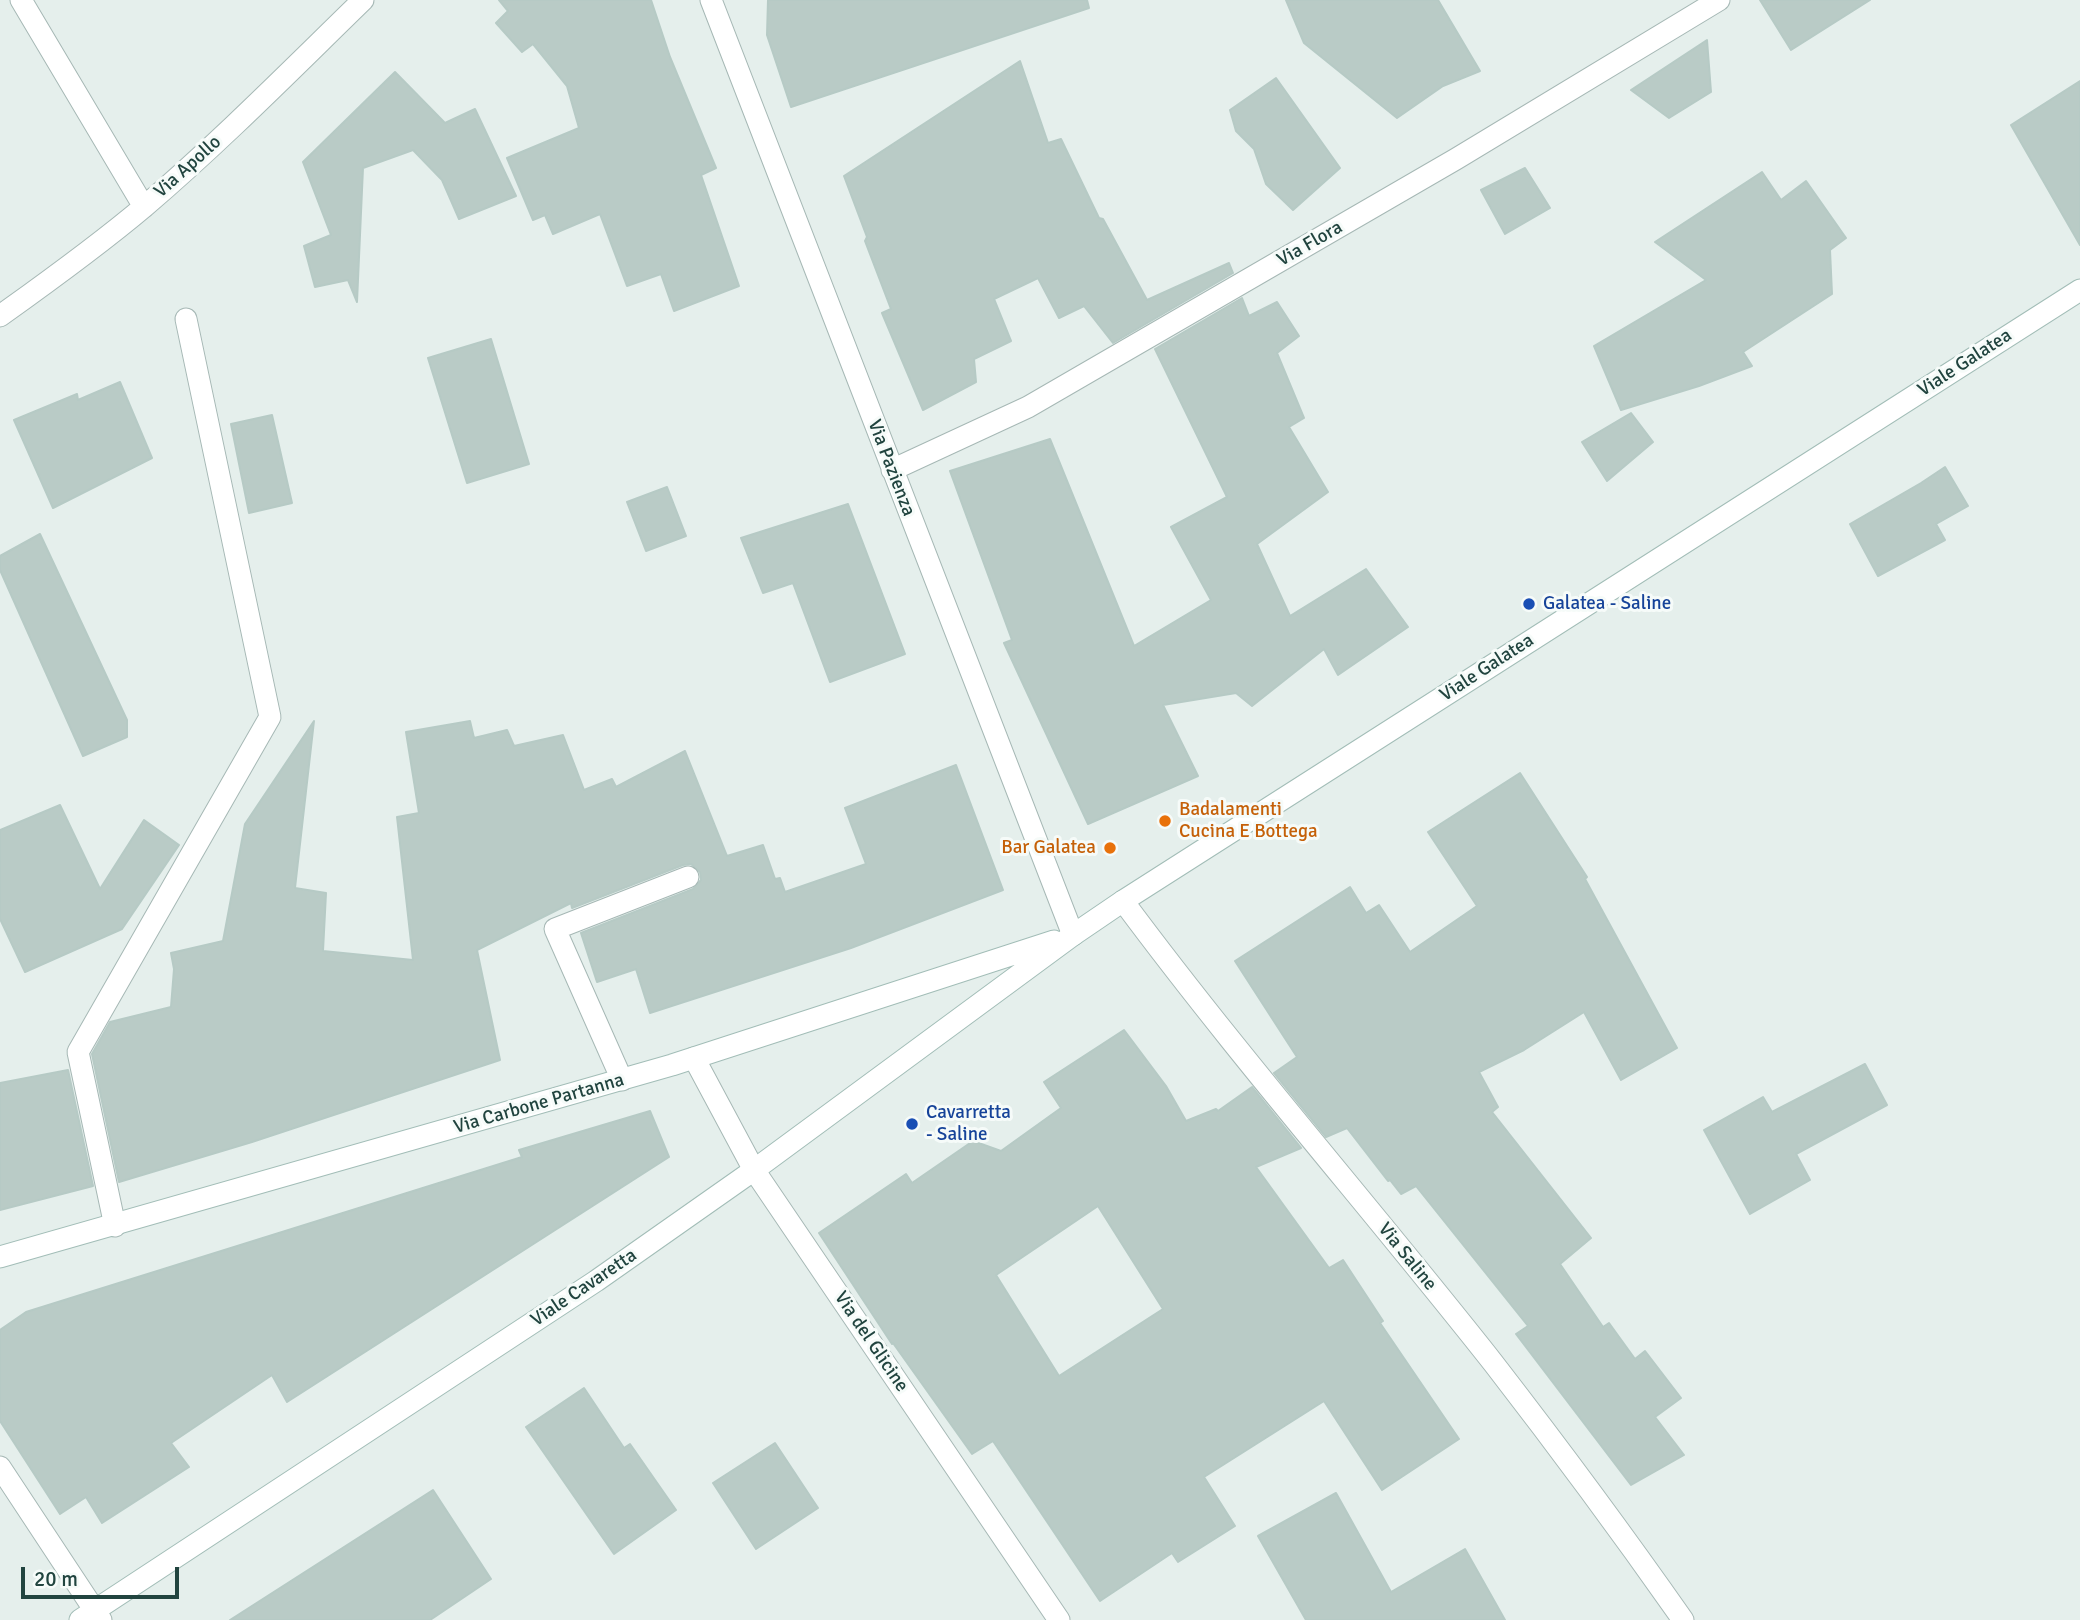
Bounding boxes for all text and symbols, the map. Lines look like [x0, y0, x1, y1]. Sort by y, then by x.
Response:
street label: Via Apollo [150, 131, 226, 203]
street label: Via Flora [1273, 216, 1347, 272]
street label: Viale Galatea [1914, 324, 2016, 402]
street label: Via Pazienza [862, 417, 920, 519]
place label: Galatea - Saline [1543, 593, 1671, 615]
marker: Galatea - Saline [1521, 596, 1537, 612]
street label: Viale Galatea [1436, 629, 1538, 707]
place label: Badalamenti Cucina E Bottega [1179, 799, 1318, 843]
marker: Badalamenti Cucina E Bottega [1157, 813, 1173, 829]
place label: Bar Galatea [1001, 837, 1096, 859]
marker: Bar Galatea [1102, 840, 1118, 856]
street label: Via Carbone Partanna [451, 1069, 627, 1139]
place label: Cavarretta - Saline [926, 1102, 1011, 1146]
marker: Cavarretta - Saline [904, 1116, 920, 1132]
street label: Via Saline [1373, 1219, 1441, 1295]
street label: Viale Cavaretta [527, 1244, 641, 1332]
street label: Via del Glicine [829, 1287, 913, 1397]
scale bar [24, 1554, 182, 1598]
text: 20 m [34, 1566, 78, 1592]

